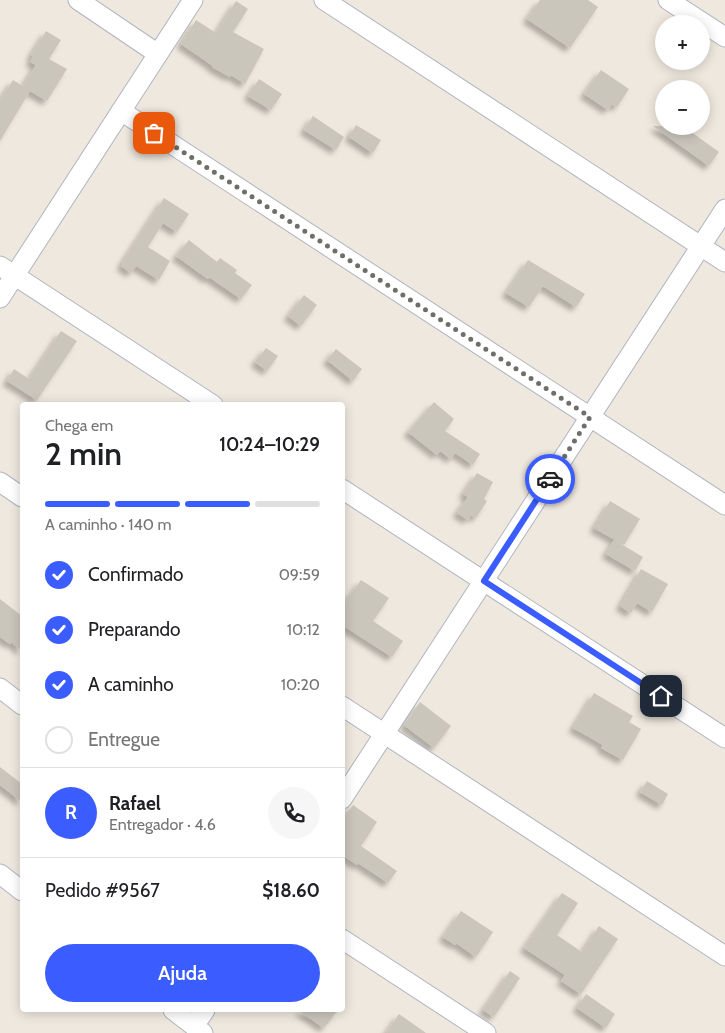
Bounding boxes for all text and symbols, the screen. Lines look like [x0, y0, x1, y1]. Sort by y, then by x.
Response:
map controls [655, 15, 710, 135]
button: + [655, 15, 710, 70]
button: − [655, 80, 710, 135]
pin [133, 112, 175, 154]
icon: bag [140, 119, 168, 147]
text: Chega em [45, 416, 113, 435]
text: 10:24–10:29 [219, 433, 320, 456]
text: 2 min [45, 434, 122, 473]
courier [525, 454, 575, 504]
icon: car [536, 465, 564, 493]
text: A caminho · 140 m [45, 515, 172, 534]
icon: check [45, 561, 73, 589]
text: Confirmado [88, 563, 184, 586]
text: 09:59 [279, 565, 320, 584]
icon: check [45, 616, 73, 644]
text: Preparando [88, 618, 181, 641]
text: 10:12 [287, 620, 320, 639]
icon: check [45, 671, 73, 699]
text: A caminho [88, 673, 174, 696]
text: 10:20 [281, 675, 320, 694]
pin [640, 675, 682, 717]
icon: home [647, 682, 675, 710]
text: Entregue [88, 728, 160, 751]
button: phone [268, 787, 320, 839]
text: Rafael [109, 792, 161, 815]
text: R [65, 801, 77, 824]
text: Entregador · 4.6 [109, 815, 216, 834]
text: Pedido #9567 [45, 879, 160, 902]
text: $18.60 [262, 879, 320, 902]
button: Ajuda [45, 944, 320, 1002]

